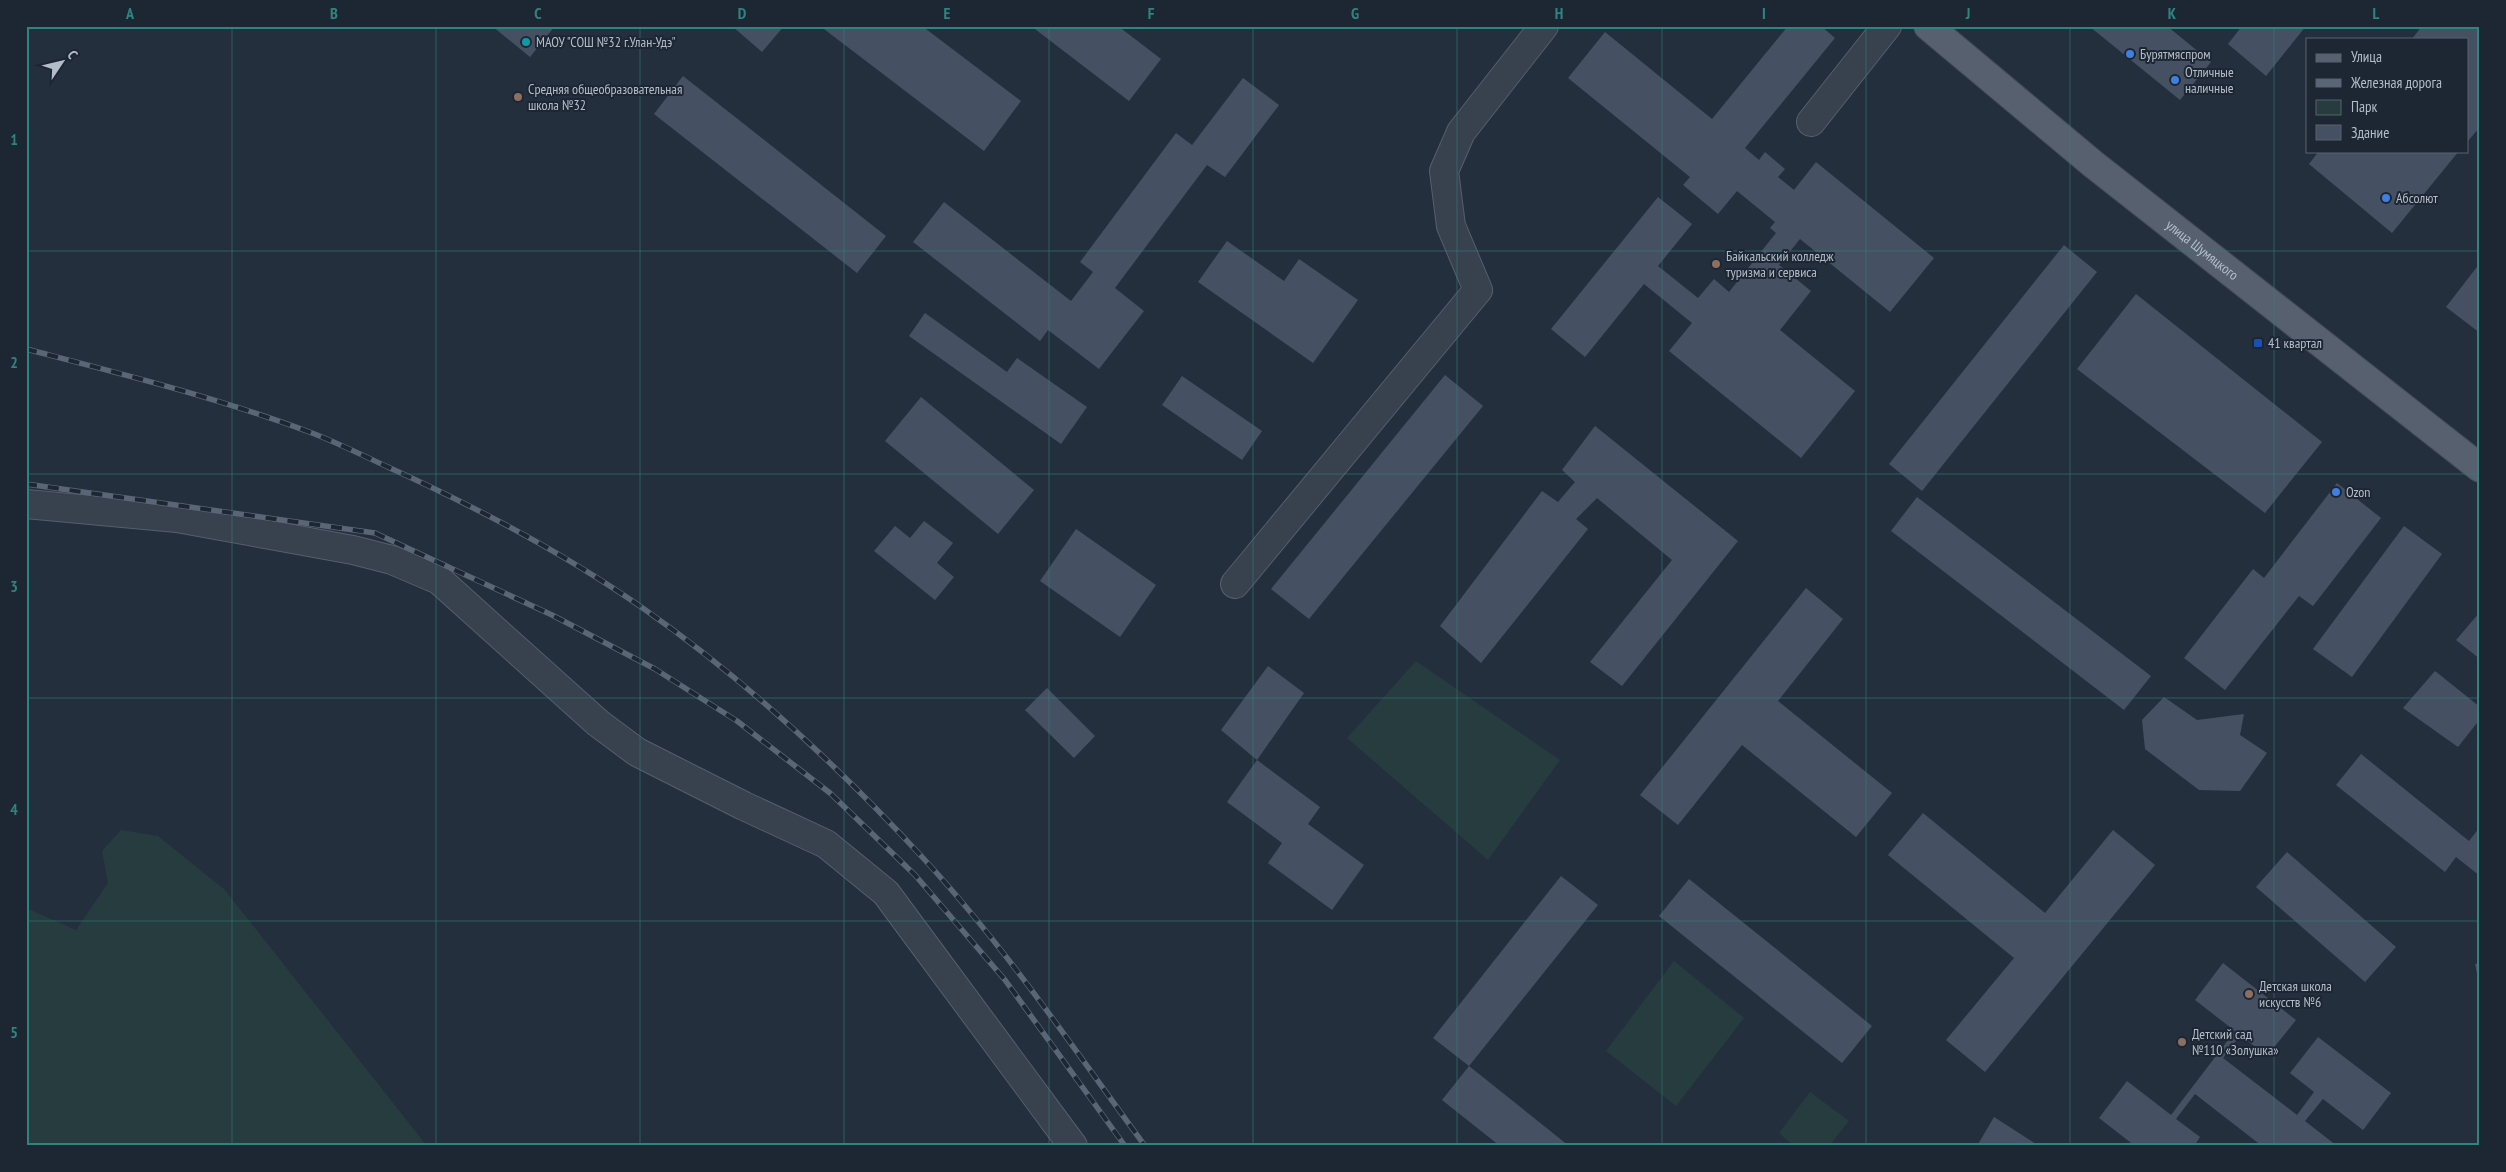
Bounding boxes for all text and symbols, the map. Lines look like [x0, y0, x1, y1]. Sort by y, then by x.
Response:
text: A [125, 3, 135, 23]
text: B [330, 3, 338, 23]
text: C [534, 3, 542, 23]
text: D [738, 3, 747, 23]
text: E [944, 3, 951, 23]
text: F [1148, 3, 1155, 23]
text: G [1351, 3, 1359, 23]
text: H [1555, 3, 1563, 23]
text: I [1762, 3, 1766, 23]
text: J [1965, 3, 1970, 23]
text: K [2168, 3, 2177, 23]
text: L [2373, 3, 2380, 23]
place label: МАОУ "СОШ №32 г.Улан-Удэ" [536, 33, 676, 51]
marker: МАОУ "СОШ №32 г.Улан-Удэ" [520, 36, 532, 48]
north arrow [38, 38, 88, 88]
legend [2306, 38, 2468, 152]
place label: Бурятмяспром [2140, 45, 2211, 63]
text: С [63, 47, 82, 63]
text: Улица [2351, 47, 2382, 66]
marker: Бурятмяспром [2124, 48, 2136, 60]
place label: Отличные наличные [2185, 63, 2234, 97]
text: Железная дорога [2350, 73, 2442, 92]
marker: Отличные наличные [2169, 74, 2181, 86]
place label: Средняя общеобразовательная школа №32 [528, 80, 682, 114]
marker: Средняя общеобразовательная школа №32 [512, 91, 524, 103]
text: Парк [2351, 97, 2377, 116]
text: Здание [2351, 123, 2389, 142]
text: 1 [10, 129, 18, 149]
place label: Абсолют [2396, 189, 2438, 207]
marker: Абсолют [2380, 192, 2392, 204]
street label: улица Шумяцкого [2162, 216, 2242, 284]
place label: Байкальский колледж туризма и сервиса [1726, 247, 1834, 281]
marker: Байкальский колледж туризма и сервиса [1710, 258, 1722, 270]
place label: 41 квартал [2268, 334, 2322, 352]
marker: 41 квартал [2252, 337, 2264, 349]
text: 2 [10, 352, 18, 372]
place label: Ozon [2346, 483, 2371, 501]
marker: Ozon [2330, 486, 2342, 498]
text: 3 [10, 576, 18, 596]
text: 4 [10, 799, 18, 819]
place label: Детская школа искусств №6 [2259, 977, 2332, 1011]
marker: Детская школа искусств №6 [2243, 988, 2255, 1000]
text: 5 [10, 1022, 18, 1042]
place label: Детский сад №110 «Золушка» [2192, 1025, 2279, 1059]
marker: Детский сад №110 «Золушка» [2176, 1036, 2188, 1048]

